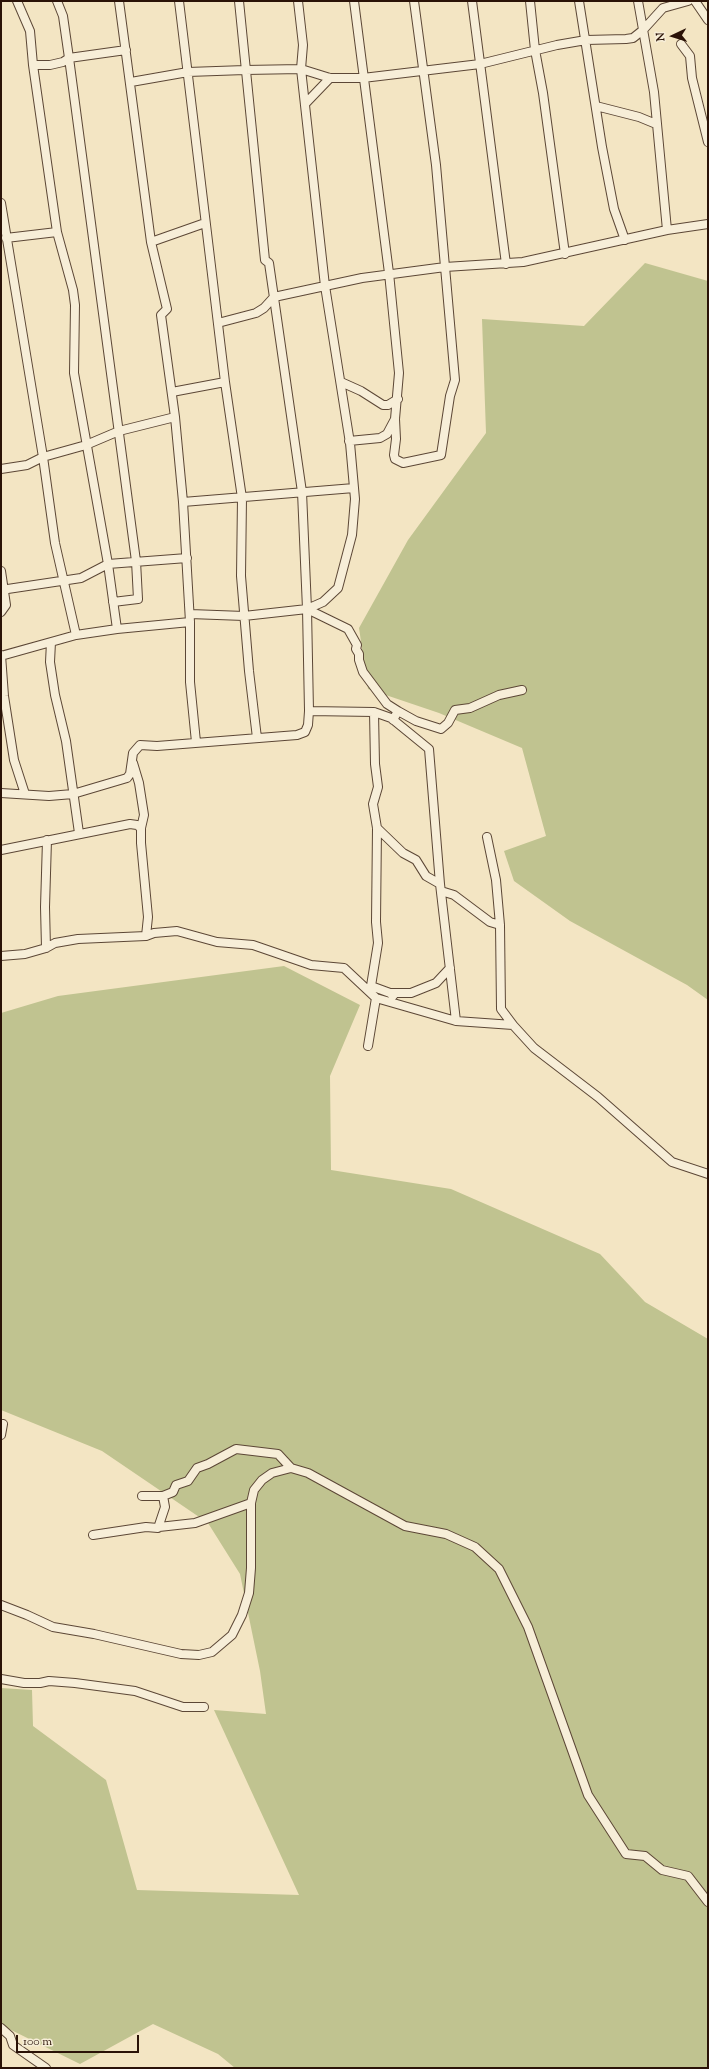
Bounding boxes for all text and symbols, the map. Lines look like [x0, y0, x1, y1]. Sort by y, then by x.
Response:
north arrow [653, 16, 693, 56]
text: N [653, 32, 669, 42]
scale bar [18, 2027, 141, 2053]
text: 100 m [23, 2033, 52, 2051]

